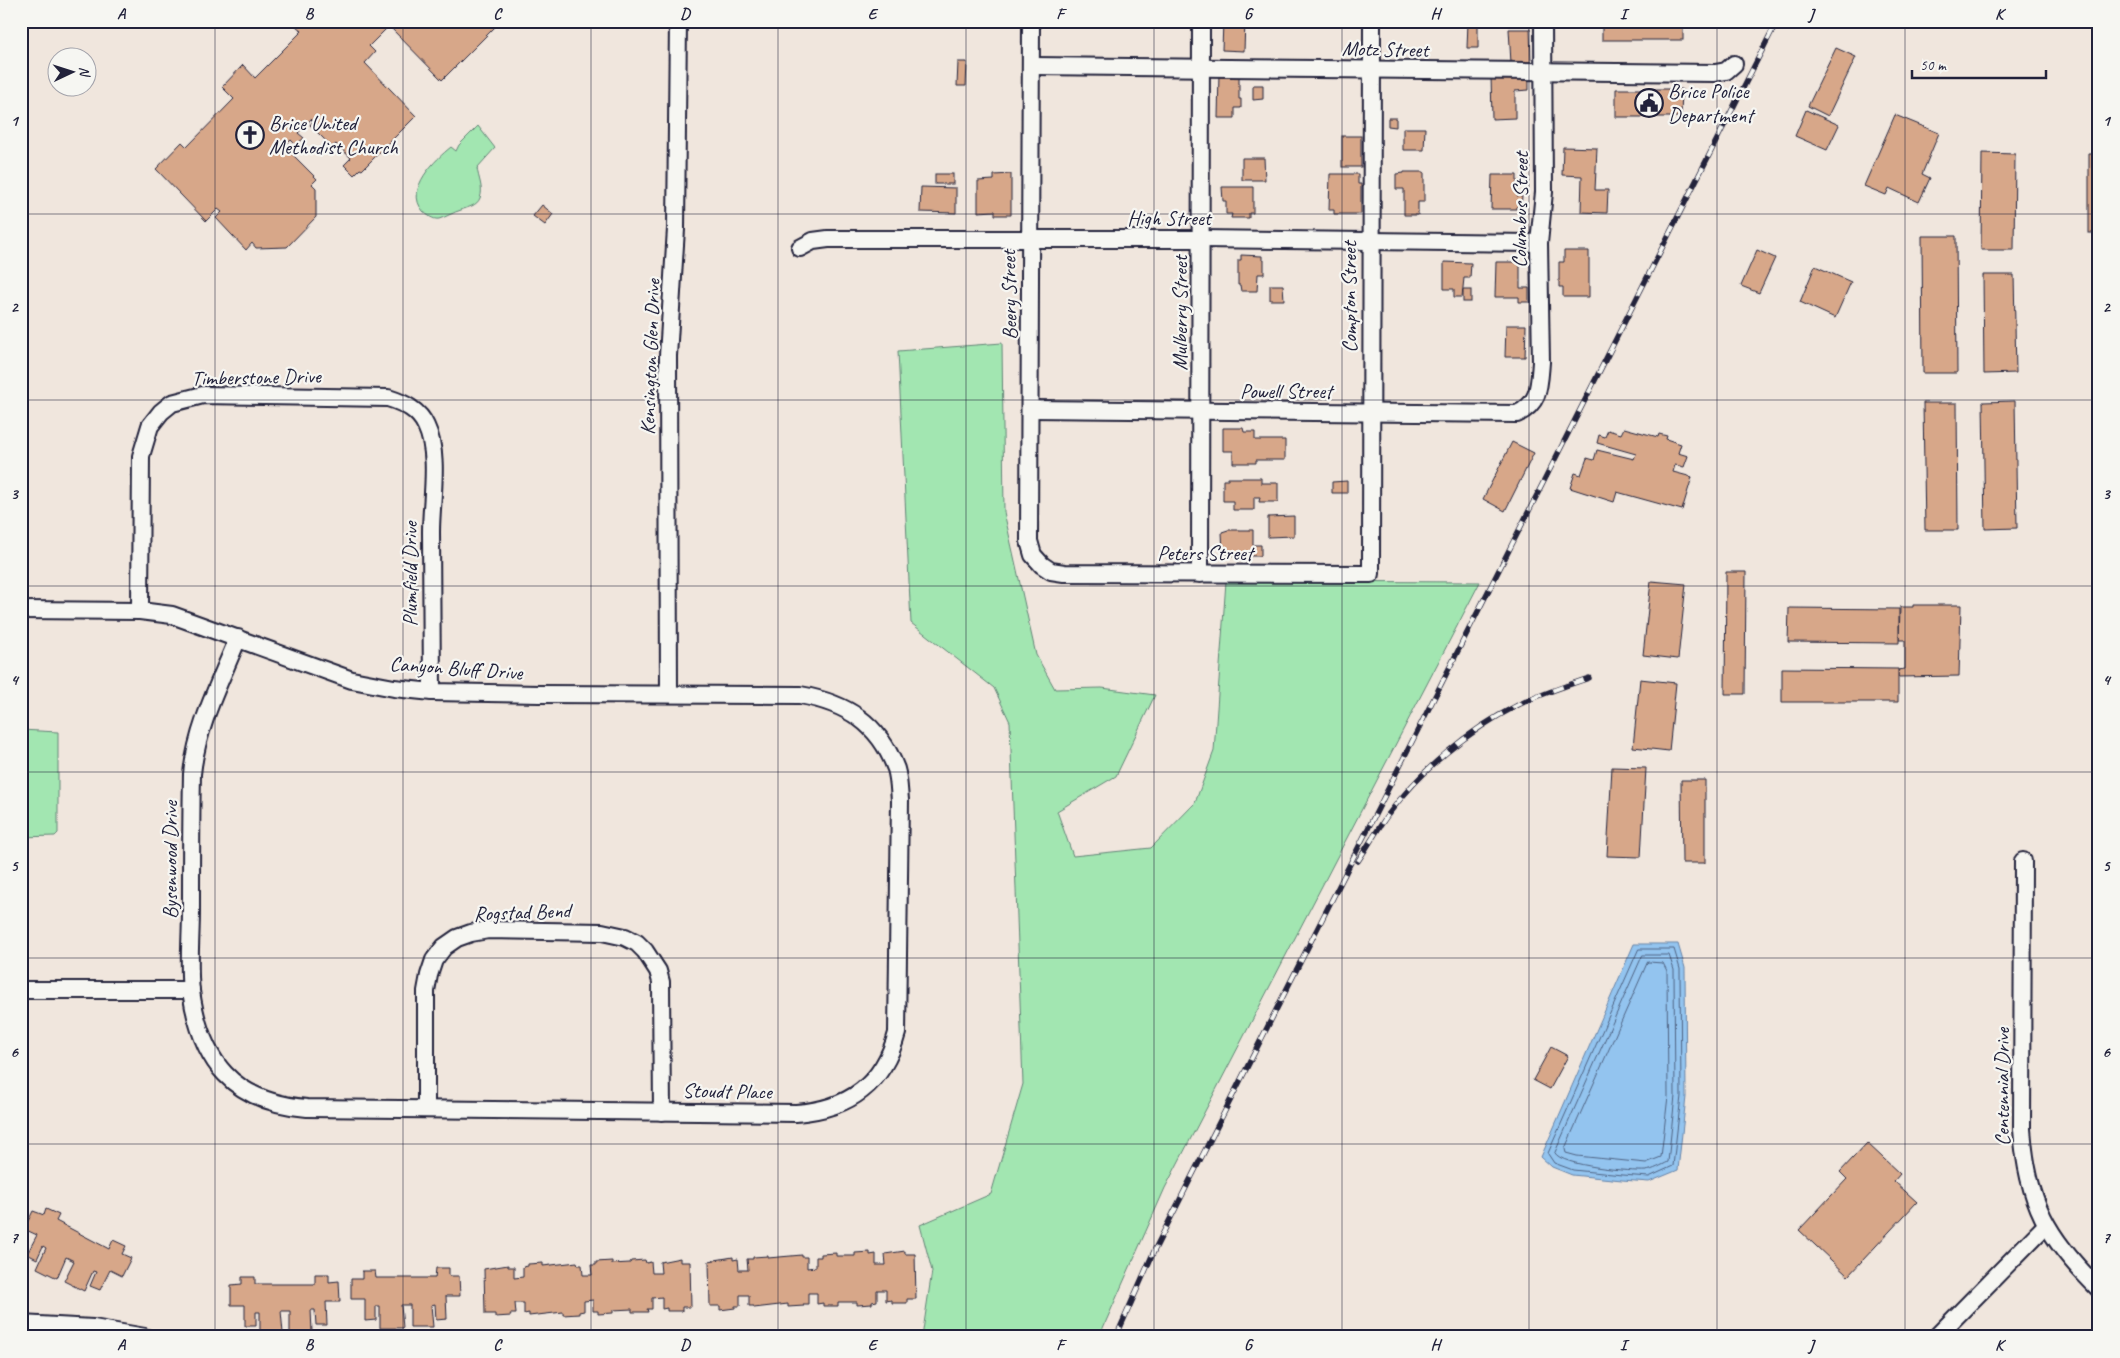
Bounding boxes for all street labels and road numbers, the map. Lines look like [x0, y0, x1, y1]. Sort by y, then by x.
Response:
street label: Motz Street [1342, 35, 1431, 63]
street label: Columbus Street [1506, 150, 1534, 268]
street label: High Street [1127, 205, 1213, 231]
street label: Compton Street [1336, 239, 1362, 353]
street label: Beery Street [995, 248, 1023, 340]
street label: Mulberry Street [1167, 253, 1193, 371]
street label: Kensington Glen Drive [634, 278, 666, 435]
street label: Timberstone Drive [191, 363, 322, 391]
street label: Powell Street [1240, 378, 1335, 404]
street label: Plumfield Drive [397, 519, 423, 626]
street label: Peters Street [1157, 540, 1256, 566]
street label: Canyon Bluff Drive [389, 650, 524, 686]
street label: Bysenwood Drive [157, 800, 183, 919]
street label: Rogstad Bend [473, 897, 574, 927]
street label: Centennial Drive [1989, 1027, 2015, 1146]
street label: Stoudt Place [682, 1077, 774, 1105]

